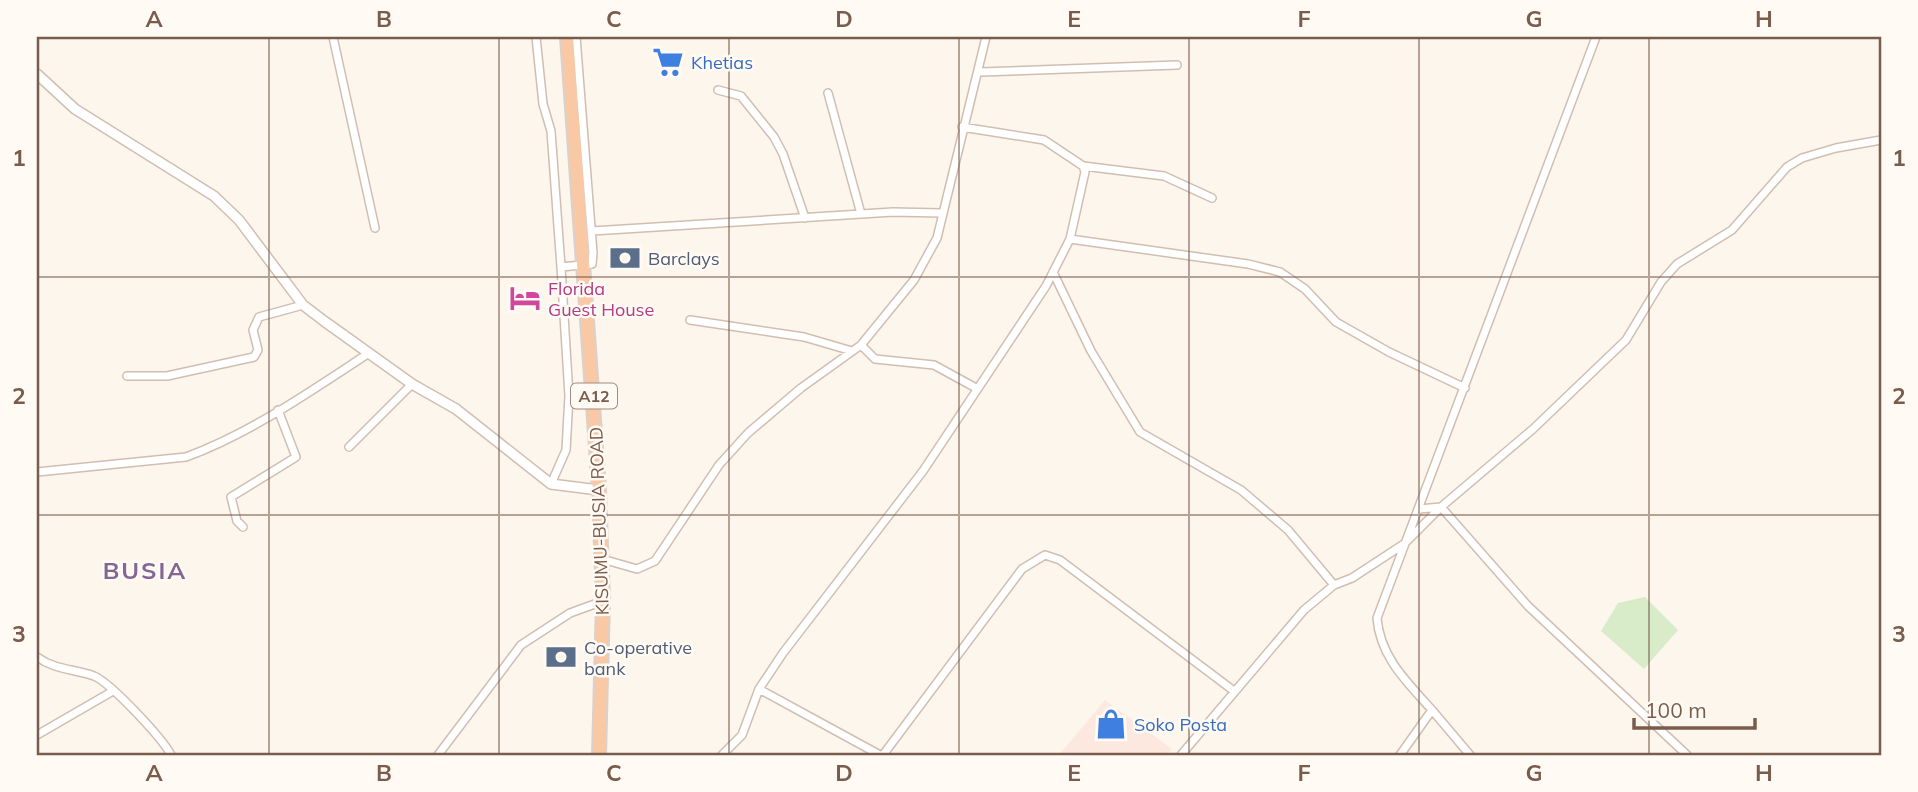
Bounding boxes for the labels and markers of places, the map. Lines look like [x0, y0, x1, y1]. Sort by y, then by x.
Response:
supermarket icon: Khetias [651, 45, 685, 79]
place label: Khetias [691, 51, 753, 74]
bank icon: Barclays [608, 241, 642, 275]
place label: Barclays [648, 247, 720, 270]
place label: Florida Guest House [548, 277, 654, 321]
hotel icon: Florida Guest House [508, 281, 542, 315]
place label: Co-operative bank [584, 636, 692, 680]
bank icon: Co-operative bank [544, 640, 578, 674]
shop icon: Soko Posta [1094, 707, 1128, 741]
place label: Soko Posta [1134, 713, 1227, 736]

